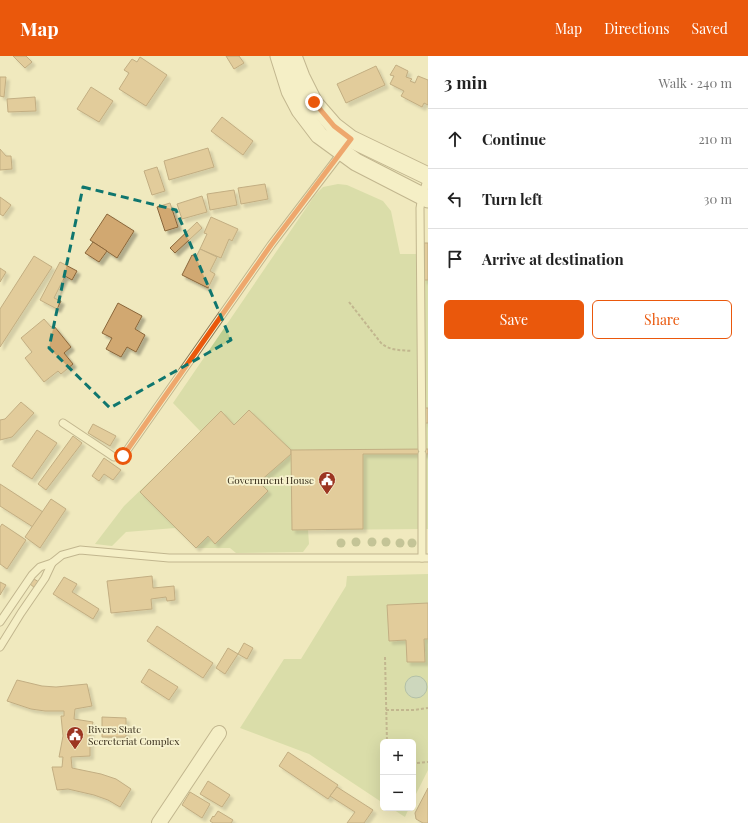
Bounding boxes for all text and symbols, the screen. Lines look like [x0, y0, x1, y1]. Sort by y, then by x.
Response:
text: Map [20, 15, 59, 41]
text: Map [555, 19, 582, 38]
text: Directions [604, 19, 670, 38]
text: Saved [692, 19, 728, 38]
text: 3 min [444, 71, 487, 93]
text: Walk · 240 m [659, 74, 732, 91]
route end [305, 93, 323, 111]
icon: ahead [444, 128, 466, 150]
text: Continue [482, 129, 546, 149]
text: 210 m [698, 130, 732, 147]
icon: left [444, 188, 466, 210]
text: Turn left [482, 189, 543, 209]
text: 30 m [704, 190, 732, 207]
icon: arrive [444, 248, 466, 270]
text: Arrive at destination [482, 249, 624, 269]
button: Save [444, 300, 584, 339]
button: Share [592, 300, 732, 339]
route start [114, 447, 132, 465]
public building icon: Government House [317, 470, 337, 495]
place label: Government House [227, 473, 314, 487]
place label: Rivers State Secreteriat Complex [88, 722, 180, 748]
public building icon: Rivers State Secreteriat Complex [65, 725, 85, 750]
map controls [380, 739, 416, 811]
button: + [380, 739, 416, 775]
button: − [380, 775, 416, 811]

